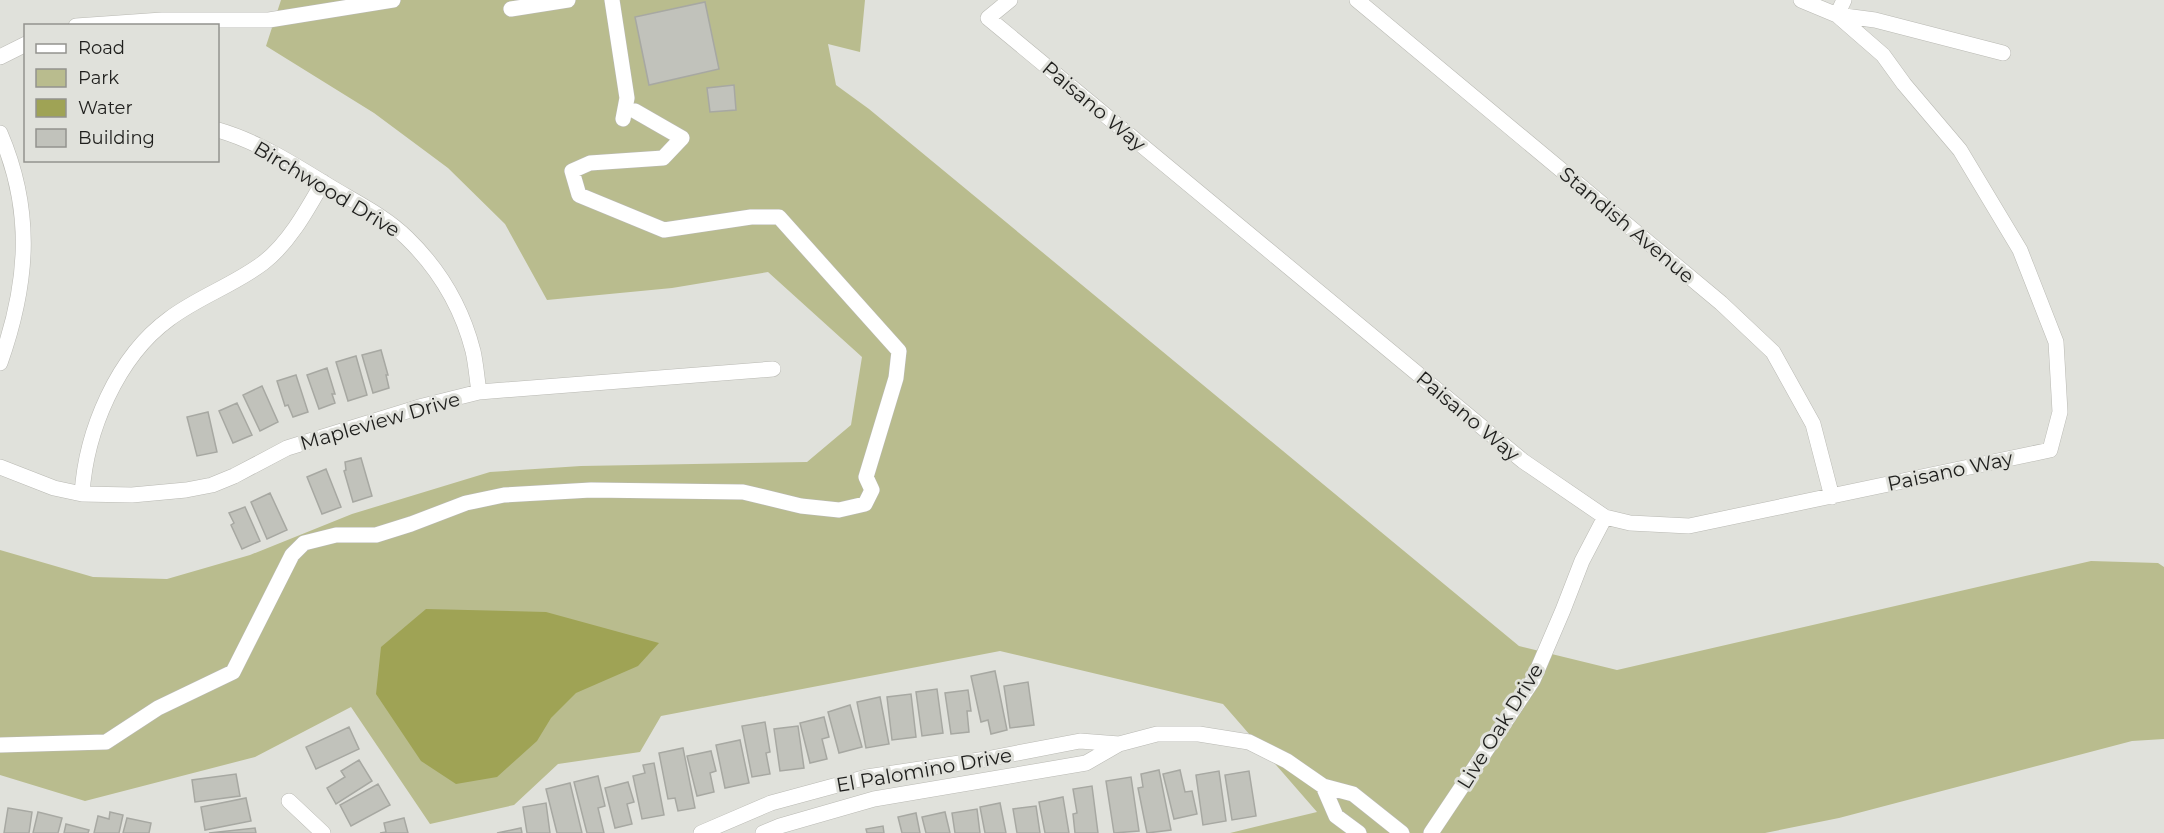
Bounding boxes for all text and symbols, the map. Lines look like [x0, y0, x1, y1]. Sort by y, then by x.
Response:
legend [24, 24, 219, 162]
text: Road [78, 37, 125, 59]
street label: Paisano Way [1037, 56, 1151, 156]
text: Park [78, 67, 119, 89]
text: Water [78, 97, 133, 119]
text: Building [78, 127, 155, 149]
street label: Birchwood Drive [250, 136, 404, 242]
street label: Standish Avenue [1555, 162, 1699, 288]
street label: Paisano Way [1411, 366, 1525, 466]
street label: Mapleview Drive [297, 387, 463, 455]
street label: Paisano Way [1885, 446, 2015, 496]
street label: Live Oak Drive [1452, 659, 1548, 793]
street label: El Palomino Drive [834, 743, 1014, 797]

